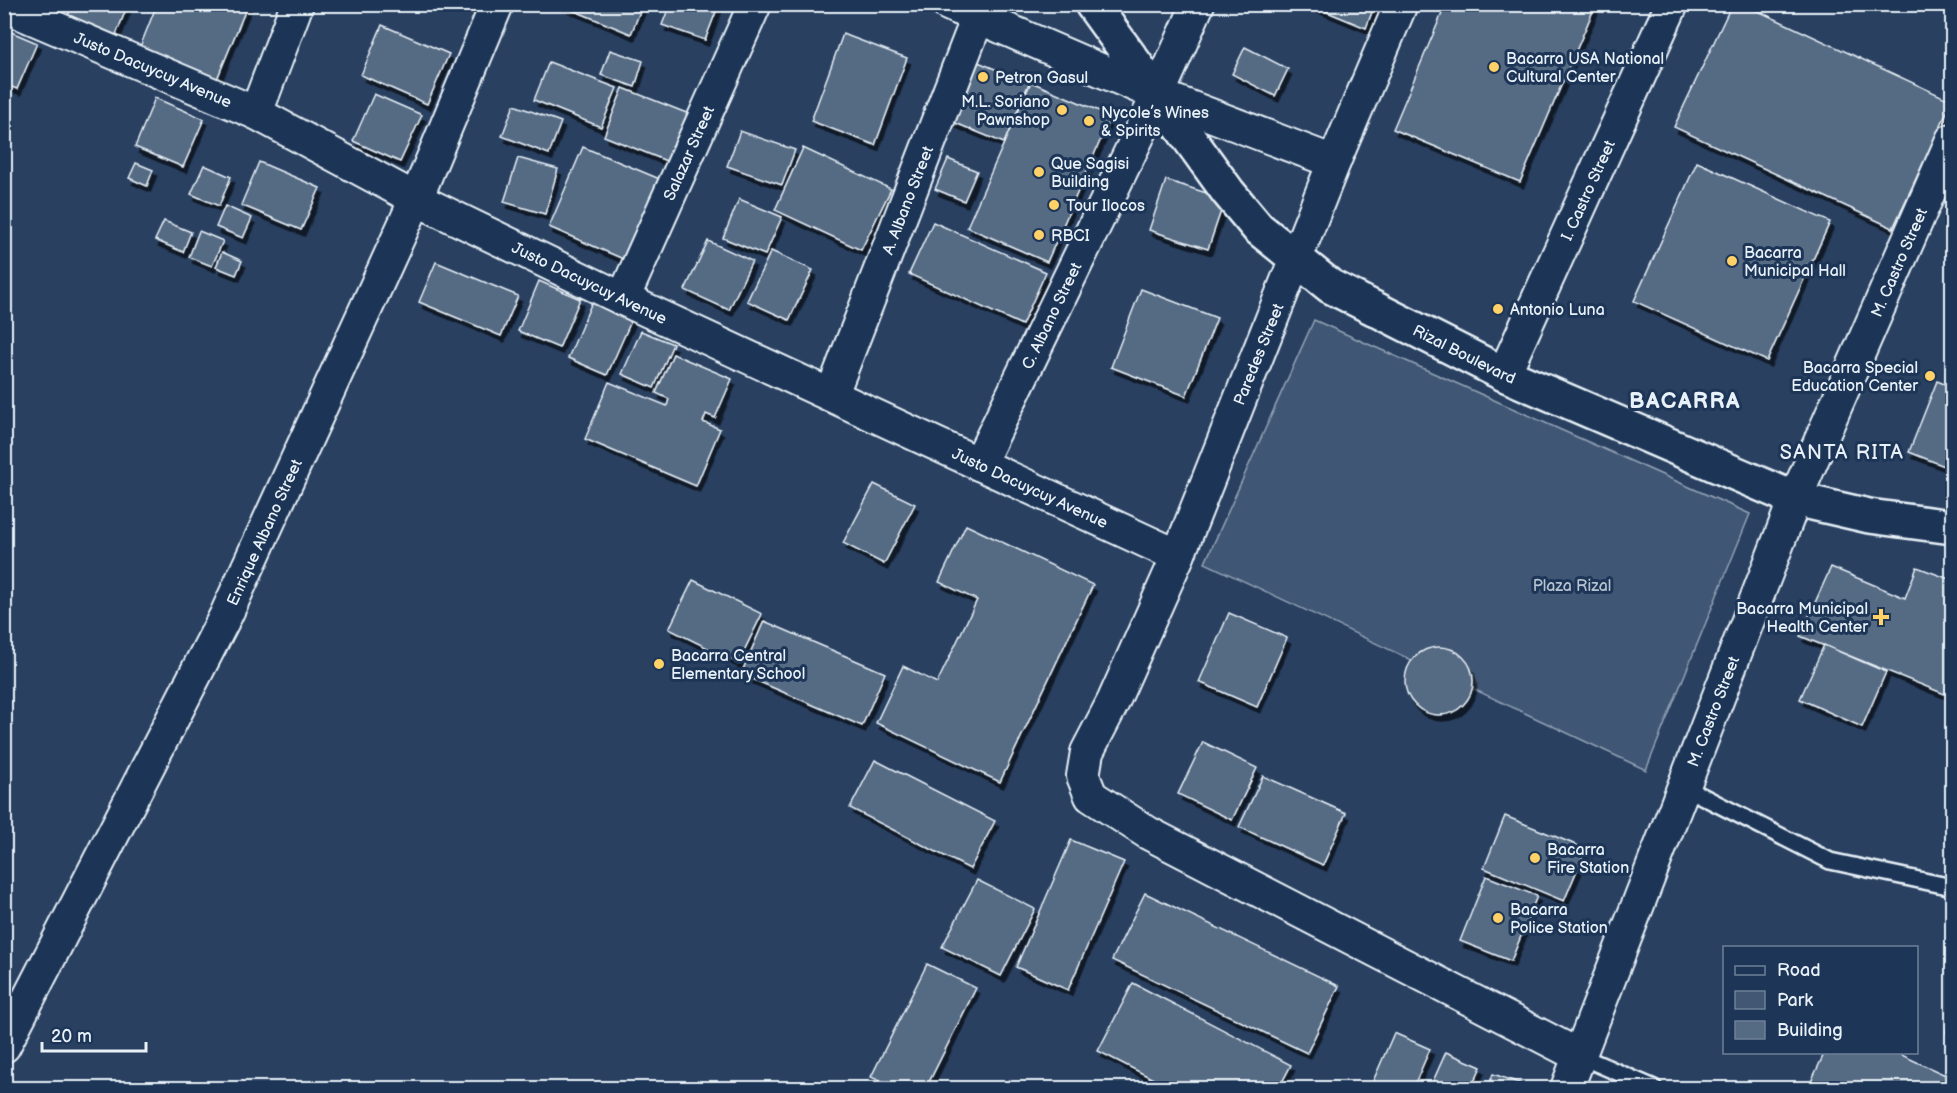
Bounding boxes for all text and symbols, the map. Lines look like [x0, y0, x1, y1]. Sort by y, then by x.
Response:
street label: Justo Dacuycuy Avenue [71, 29, 235, 113]
place label: Bacarra USA National Cultural Center [1506, 50, 1664, 87]
marker: Bacarra USA National Cultural Center [1487, 60, 1501, 74]
place label: Petron Gasul [995, 69, 1088, 88]
marker: Petron Gasul [976, 70, 990, 84]
place label: M.L. Soriano Pawnshop [961, 93, 1050, 130]
street label: Salazar Street [660, 103, 719, 204]
marker: M.L. Soriano Pawnshop [1055, 103, 1069, 117]
place label: Nycole’s Wines & Spirits [1101, 104, 1209, 141]
marker: Nycole’s Wines & Spirits [1082, 114, 1096, 128]
street label: I. Castro Street [1558, 137, 1620, 244]
street label: A. Albano Street [879, 144, 938, 258]
place label: Que Sagisi Building [1051, 155, 1129, 192]
marker: Que Sagisi Building [1032, 165, 1046, 179]
place label: Tour Ilocos [1066, 197, 1145, 216]
marker: Tour Ilocos [1047, 198, 1061, 212]
street label: M. Castro Street [1868, 205, 1932, 320]
place label: RBCI [1051, 227, 1090, 246]
marker: RBCI [1032, 228, 1046, 242]
street label: Justo Dacuycuy Avenue [508, 239, 670, 329]
place label: Bacarra Municipal Hall [1744, 244, 1846, 281]
marker: Bacarra Municipal Hall [1725, 254, 1739, 268]
street label: C. Albano Street [1018, 260, 1086, 373]
street label: Paredes Street [1230, 301, 1288, 408]
place label: Antonio Luna [1510, 301, 1605, 320]
marker: Antonio Luna [1491, 302, 1505, 316]
street label: Rizal Boulevard [1409, 321, 1518, 389]
place label: Bacarra Special Education Center [1791, 359, 1918, 396]
marker: Bacarra Special Education Center [1923, 369, 1937, 383]
district label: BACARRA [1629, 388, 1741, 415]
district label: SANTA RITA [1780, 441, 1904, 465]
street label: Justo Dacuycuy Avenue [949, 445, 1111, 533]
street label: Enrique Albano Street [224, 456, 307, 609]
park label: Plaza Rizal [1533, 577, 1611, 596]
place label: Bacarra Municipal Health Center [1736, 600, 1868, 637]
marker: Bacarra Municipal Health Center [1872, 608, 1890, 626]
place label: Bacarra Central Elementary School [671, 647, 805, 684]
street label: M. Castro Street [1684, 654, 1744, 770]
marker: Bacarra Central Elementary School [652, 657, 666, 671]
place label: Bacarra Fire Station [1547, 841, 1629, 878]
marker: Bacarra Fire Station [1528, 851, 1542, 865]
place label: Bacarra Police Station [1510, 901, 1608, 938]
marker: Bacarra Police Station [1491, 911, 1505, 925]
legend [1723, 946, 1918, 1054]
text: Road [1777, 960, 1821, 981]
text: Park [1777, 990, 1813, 1011]
scale bar [42, 1015, 146, 1053]
text: Building [1777, 1020, 1843, 1041]
text: 20 m [51, 1026, 92, 1047]

